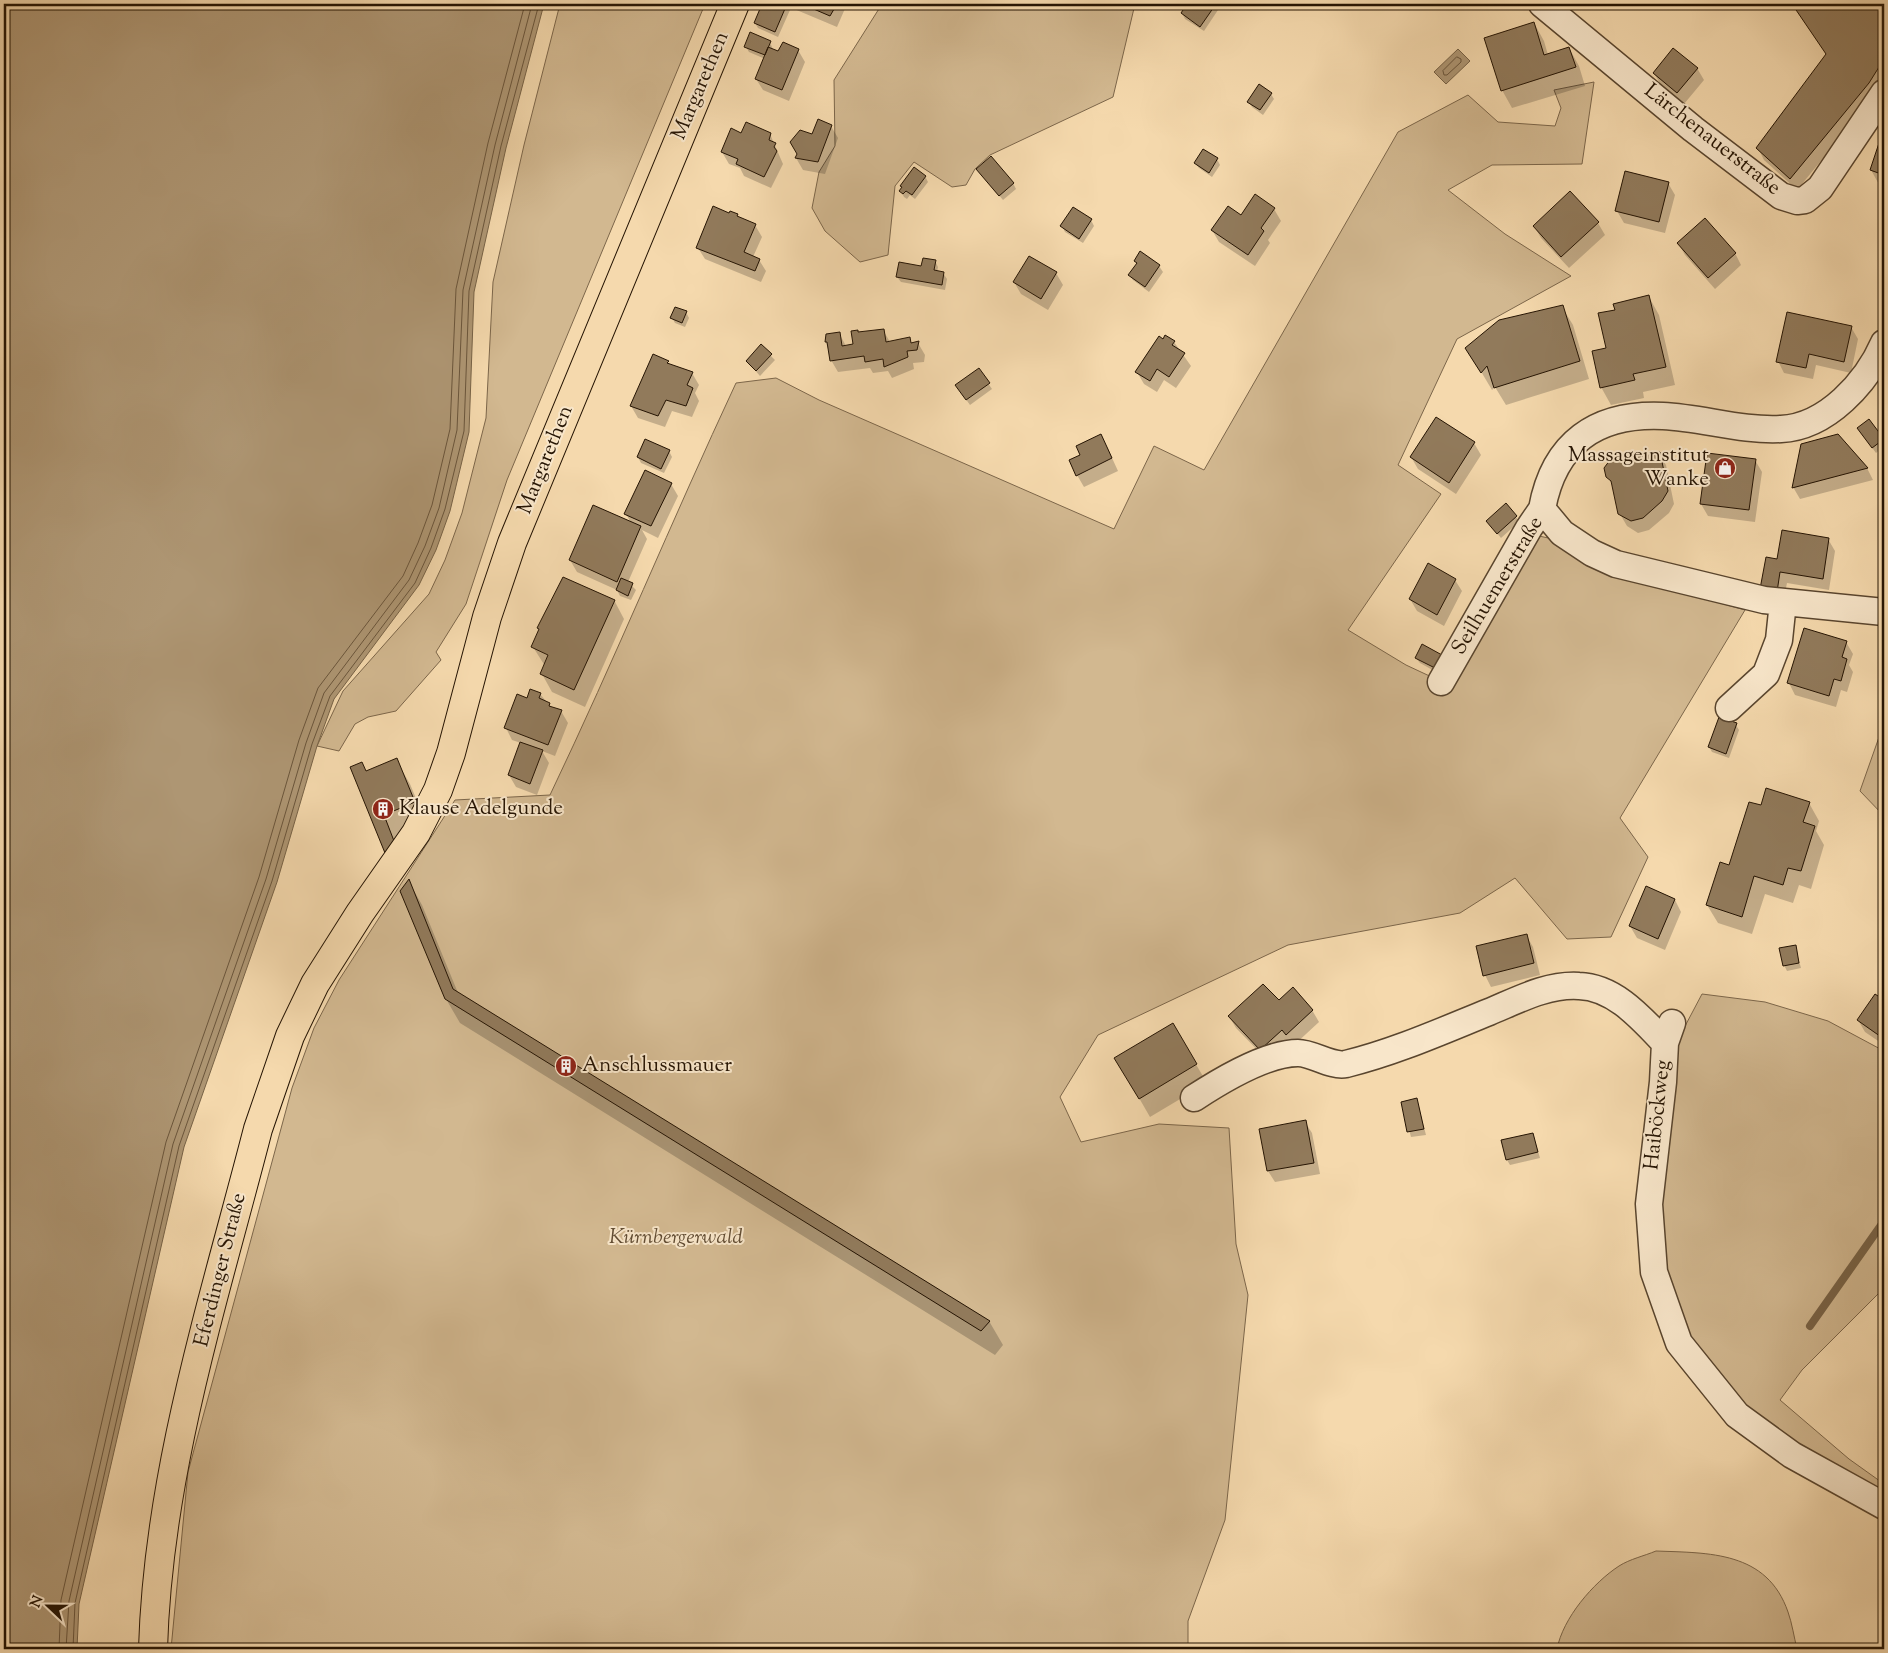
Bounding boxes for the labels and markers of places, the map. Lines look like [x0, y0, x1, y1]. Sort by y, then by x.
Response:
place label: Massageinstitut Wanke [1568, 441, 1709, 495]
shop icon: Massageinstitut Wanke [1713, 456, 1737, 480]
place label: Klause Adelgunde [399, 794, 563, 824]
building icon: Klause Adelgunde [371, 797, 395, 821]
place label: Anschlussmauer [582, 1051, 732, 1081]
building icon: Anschlussmauer [554, 1054, 578, 1078]

